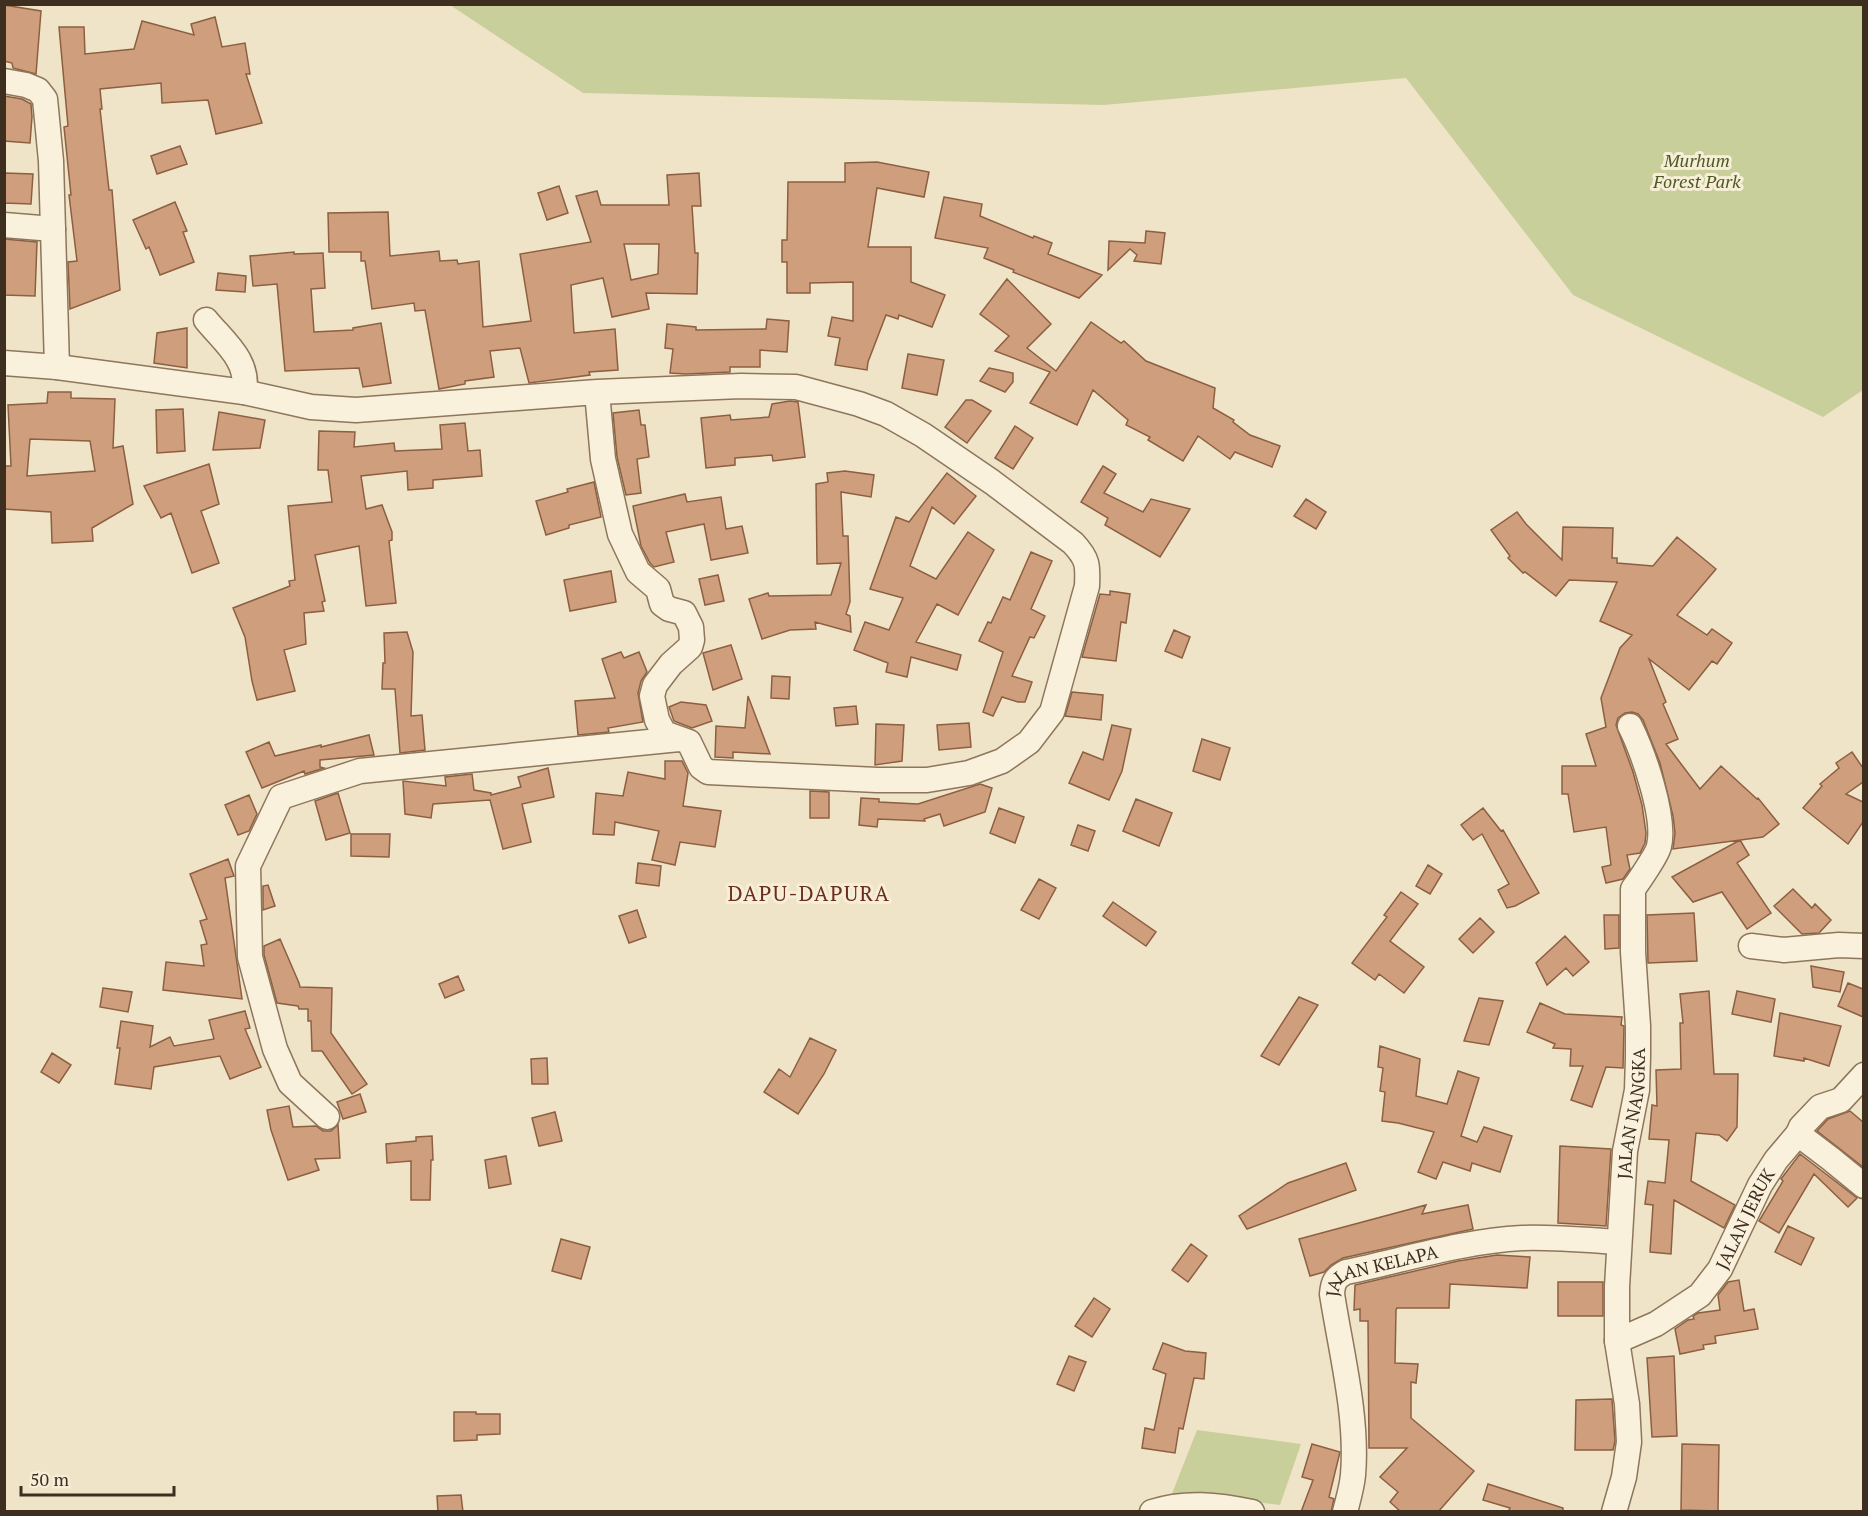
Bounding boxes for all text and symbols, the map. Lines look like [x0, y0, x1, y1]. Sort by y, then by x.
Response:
park label: Murhum Forest Park [1652, 148, 1741, 193]
district label: DAPU-DAPURA [728, 879, 890, 907]
street label: JALAN NANGKA [1611, 1047, 1650, 1180]
street label: JALAN JERUK [1710, 1163, 1780, 1273]
street label: JALAN KELAPA [1320, 1239, 1441, 1298]
scale bar [21, 1459, 174, 1497]
text: 50 m [30, 1467, 70, 1491]

